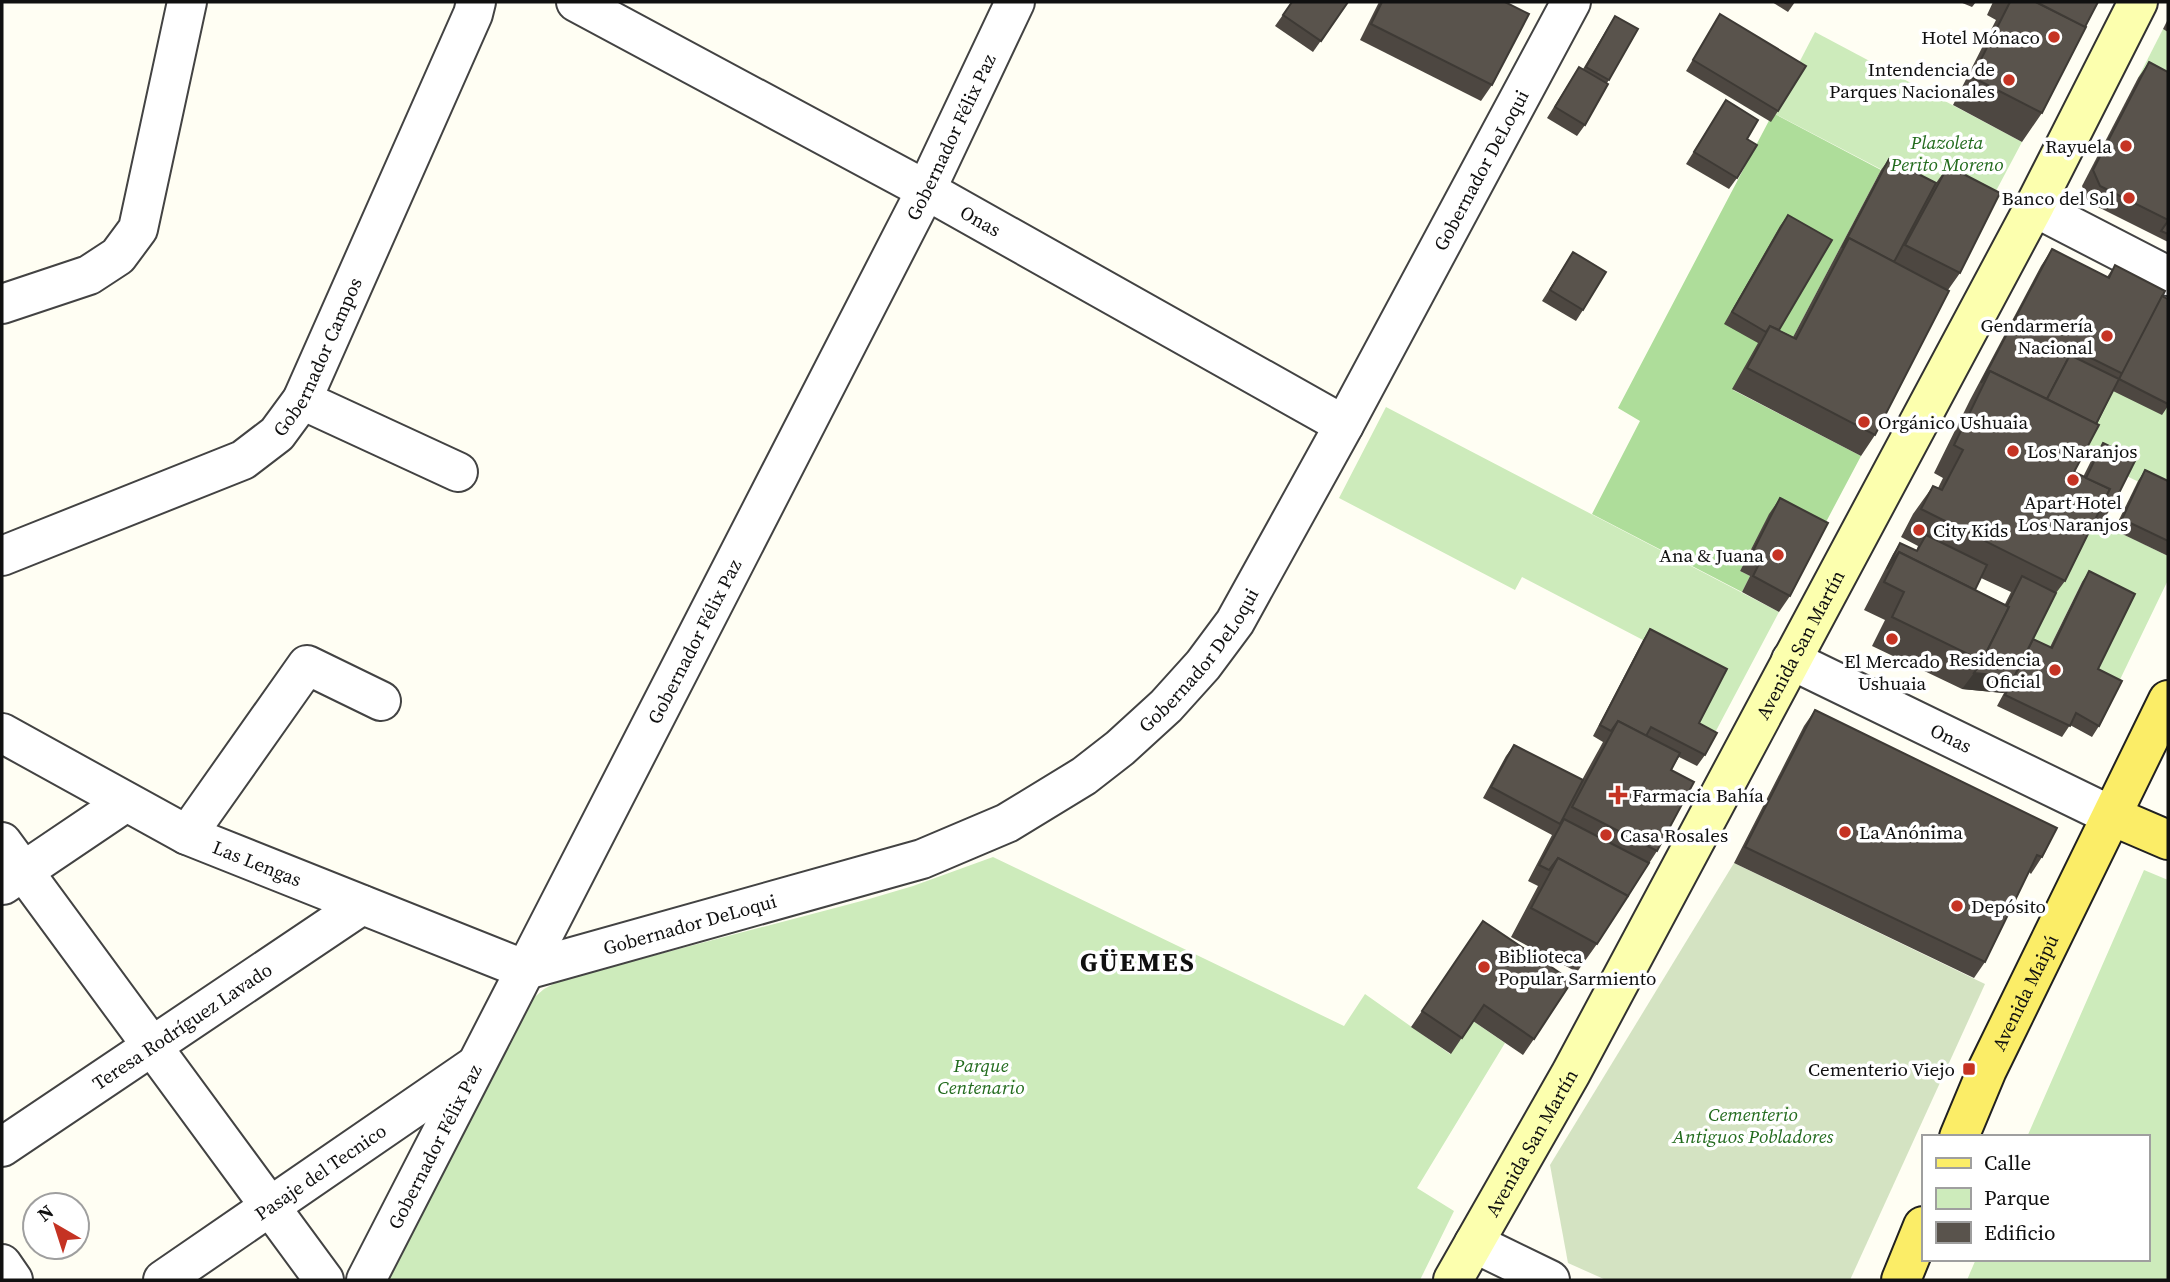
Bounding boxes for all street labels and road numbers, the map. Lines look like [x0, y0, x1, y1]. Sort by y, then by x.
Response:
street label: Gobernador Félix Paz [900, 49, 1002, 225]
street label: Gobernador DeLoqui [1427, 85, 1535, 255]
street label: Onas [956, 199, 1006, 243]
street label: Gobernador Campos [267, 273, 368, 441]
street label: Gobernador Félix Paz [641, 554, 747, 728]
street label: Avenida San Martín [1749, 565, 1851, 724]
street label: Gobernador DeLoqui [1133, 583, 1264, 738]
street label: Onas [1926, 717, 1976, 759]
street label: Las Lengas [209, 834, 306, 892]
street label: Gobernador DeLoqui [600, 887, 780, 961]
street label: Avenida Maipú [1986, 930, 2064, 1055]
street label: Teresa Rodríguez Lavado [87, 956, 277, 1096]
street label: Gobernador Félix Paz [381, 1059, 488, 1233]
street label: Avenida San Martín [1479, 1064, 1584, 1221]
street label: Pasaje del Tecnico [249, 1117, 391, 1226]

